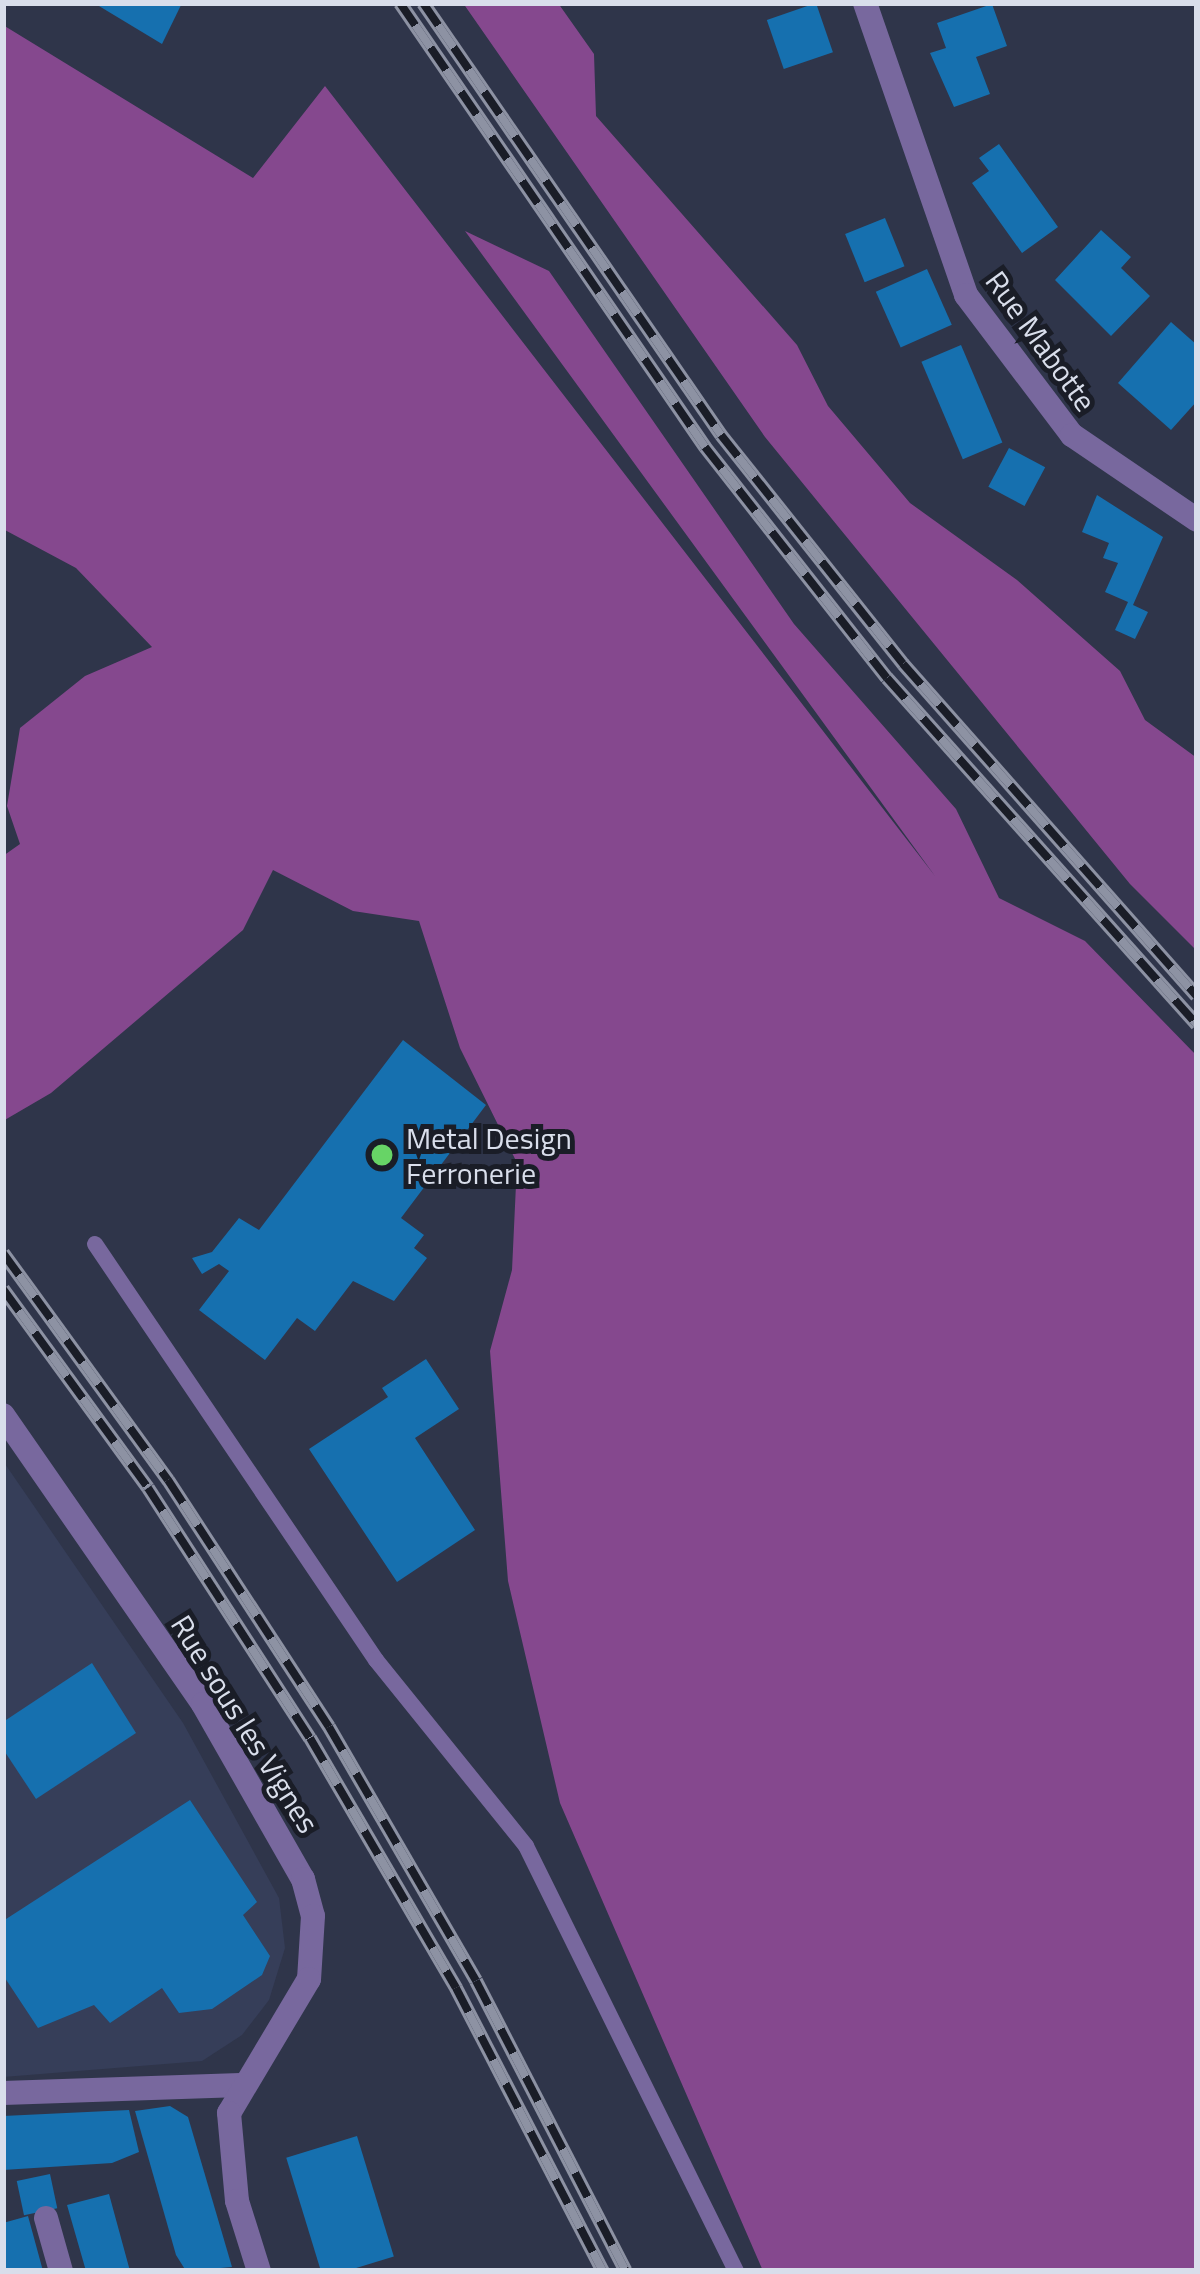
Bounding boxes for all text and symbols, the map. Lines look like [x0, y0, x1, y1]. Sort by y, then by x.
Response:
street label: Rue Mabotte [978, 264, 1104, 418]
place label: Metal Design Ferronerie [406, 1120, 572, 1190]
marker: Metal Design Ferronerie [369, 1142, 395, 1168]
street label: Rue sous les Vignes [164, 1609, 326, 1839]

